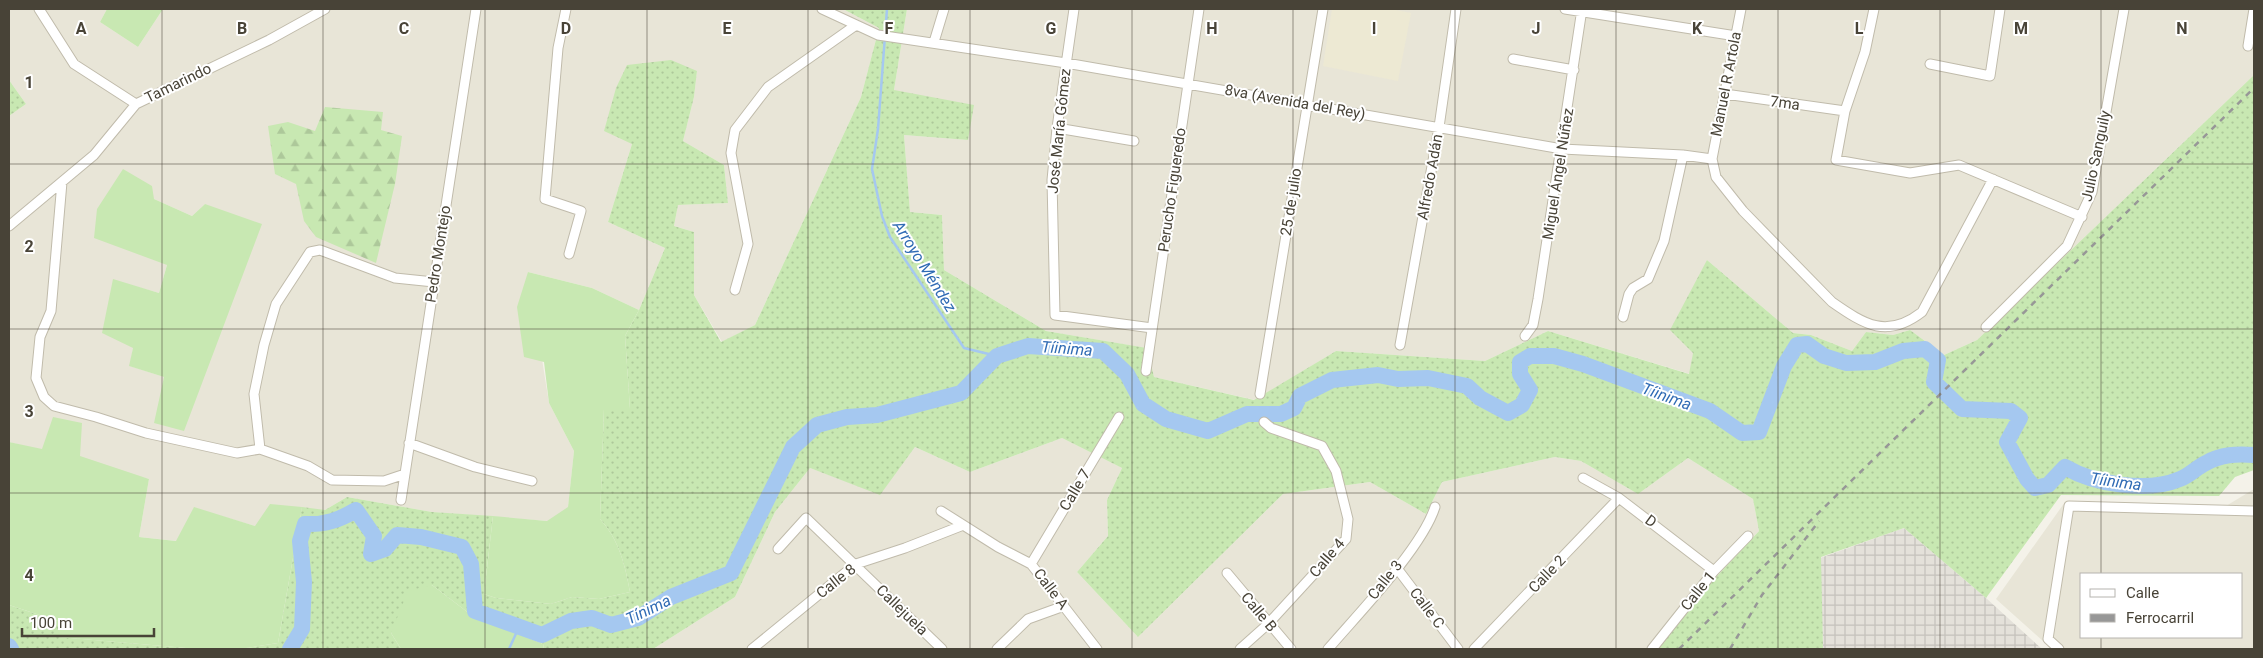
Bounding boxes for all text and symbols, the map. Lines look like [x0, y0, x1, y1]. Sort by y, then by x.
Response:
text: A [76, 19, 87, 38]
text: B [237, 19, 247, 38]
text: C [399, 19, 409, 38]
text: D [561, 19, 571, 38]
text: E [723, 19, 732, 38]
text: F [885, 19, 894, 38]
text: G [1046, 19, 1057, 38]
text: H [1206, 19, 1218, 38]
text: I [1372, 19, 1376, 38]
text: J [1532, 19, 1540, 38]
text: K [1692, 19, 1703, 38]
text: L [1855, 19, 1864, 38]
text: M [2014, 19, 2028, 38]
text: N [2176, 19, 2188, 38]
street label: Manuel R Artola [1707, 30, 1745, 138]
street label: Tamarindo [142, 59, 214, 107]
street label: José María Gómez [1043, 68, 1075, 194]
text: 1 [24, 73, 34, 92]
street label: 8va (Avenida del Rey) [1223, 81, 1367, 123]
street label: 7ma [1769, 92, 1801, 114]
street label: Miguel Ángel Núñez [1539, 107, 1577, 241]
street label: Julio Sanguily [2078, 109, 2114, 203]
street label: Perucho Figueredo [1154, 127, 1190, 253]
street label: Alfredo Adán [1414, 133, 1446, 221]
street label: 25 de julio [1277, 167, 1305, 237]
street label: Pedro Montejo [421, 204, 455, 304]
water label: Arroyo Méndez [888, 216, 960, 316]
text: 2 [24, 237, 34, 256]
water label: Tíinima [1041, 337, 1093, 360]
water label: Tíinima [1639, 379, 1694, 414]
text: 3 [24, 402, 34, 421]
street label: Calle 7 [1056, 466, 1094, 514]
water label: Tíinima [2089, 469, 2143, 494]
street label: D [1642, 511, 1660, 531]
street label: Calle 4 [1306, 534, 1349, 581]
street label: Calle 2 [1525, 551, 1569, 597]
street label: Calle 3 [1364, 557, 1406, 603]
street label: Calle 8 [813, 560, 859, 602]
street label: Calle A [1030, 565, 1072, 613]
text: 4 [24, 566, 34, 585]
street label: Calle 1 [1677, 568, 1719, 614]
legend [2080, 573, 2243, 638]
street label: Callejuela [872, 581, 932, 639]
street label: Calle C [1406, 584, 1448, 632]
text: Calle [2126, 584, 2159, 602]
street label: Calle B [1237, 589, 1281, 635]
water label: Tínima [623, 590, 674, 628]
scale bar [22, 606, 155, 638]
text: Ferrocarril [2126, 609, 2194, 627]
text: 100 m [30, 614, 72, 632]

